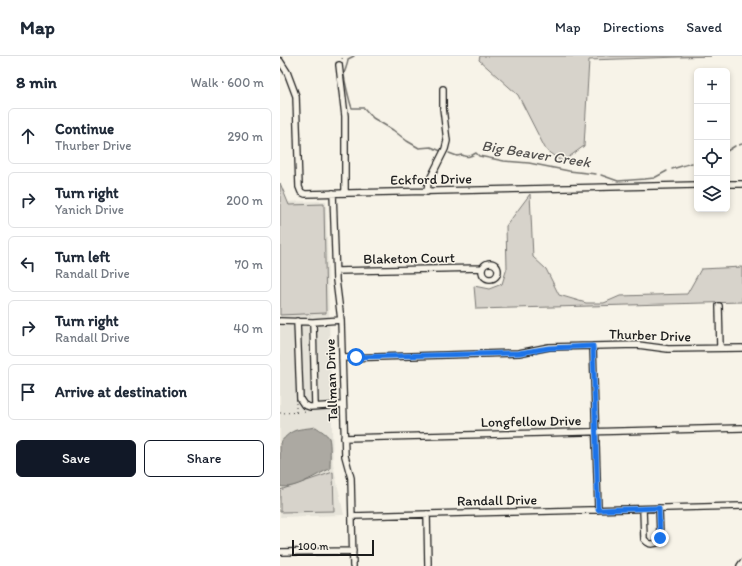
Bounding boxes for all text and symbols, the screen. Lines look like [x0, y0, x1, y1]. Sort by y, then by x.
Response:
text: Map [20, 16, 55, 39]
text: Map [555, 19, 581, 36]
text: Directions [603, 19, 664, 36]
text: Saved [686, 19, 722, 36]
map controls [694, 68, 730, 212]
button: + [694, 68, 730, 104]
text: 8 min [16, 72, 57, 92]
text: Walk · 600 m [191, 75, 264, 90]
button: − [694, 104, 730, 140]
text: Continue [55, 120, 114, 138]
icon: ahead [17, 125, 39, 147]
text: 290 m [227, 129, 263, 144]
water label: Big Beaver Creek [480, 137, 593, 172]
text: Thurber Drive [55, 138, 131, 153]
button: locate [694, 140, 730, 176]
street label: Eckford Drive [390, 170, 472, 189]
button: layers [694, 176, 730, 212]
text: Turn right [55, 184, 119, 202]
icon: right [17, 189, 39, 211]
text: 200 m [226, 193, 263, 208]
text: Yanich Drive [55, 202, 124, 217]
text: Turn left [55, 248, 110, 266]
street label: Blaketon Court [363, 249, 455, 268]
icon: left [17, 253, 39, 275]
text: 70 m [235, 257, 263, 272]
text: Randall Drive [55, 266, 130, 281]
text: Turn right [55, 312, 119, 330]
icon: right [17, 317, 39, 339]
text: 40 m [233, 321, 263, 336]
street label: Thurber Drive [609, 326, 692, 345]
text: Randall Drive [55, 330, 130, 345]
street label: Tallman Drive [322, 338, 341, 422]
route start [347, 348, 365, 366]
icon: arrive [17, 381, 39, 403]
text: Arrive at destination [55, 383, 187, 401]
street label: Longfellow Drive [481, 412, 582, 431]
button: Save [16, 440, 136, 477]
button: Share [144, 440, 264, 477]
street label: Randall Drive [457, 491, 538, 510]
route end [651, 529, 669, 547]
scale bar [292, 538, 374, 557]
text: 100 m [298, 540, 328, 553]

